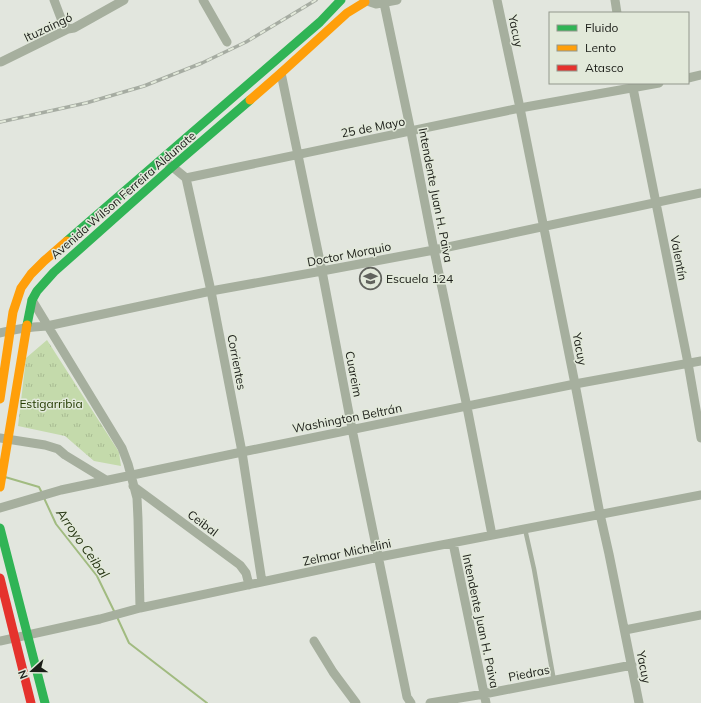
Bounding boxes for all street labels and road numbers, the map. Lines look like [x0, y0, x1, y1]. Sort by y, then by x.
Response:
street label: Ituzaingó [21, 9, 75, 45]
street label: Yacuy [505, 12, 527, 49]
street label: 25 de Mayo [340, 113, 406, 141]
street label: Intendente Juan H. Paiva [416, 126, 456, 264]
street label: Avenida Wilson Ferreira Aldunate [47, 128, 199, 262]
street label: Valentín [667, 234, 691, 282]
street label: Doctor Morquio [306, 238, 393, 270]
street label: Yacuy [569, 330, 591, 367]
street label: Corrientes [224, 333, 250, 391]
street label: Cuareim [342, 350, 366, 398]
street label: Washington Beltrán [291, 400, 403, 436]
street label: Ceibal [185, 507, 221, 539]
street label: Zelmar Michelini [302, 535, 393, 569]
street label: Intendente Juan H. Paiva [459, 553, 503, 689]
street label: Yacuy [633, 648, 655, 685]
street label: Piedras [507, 662, 551, 684]

